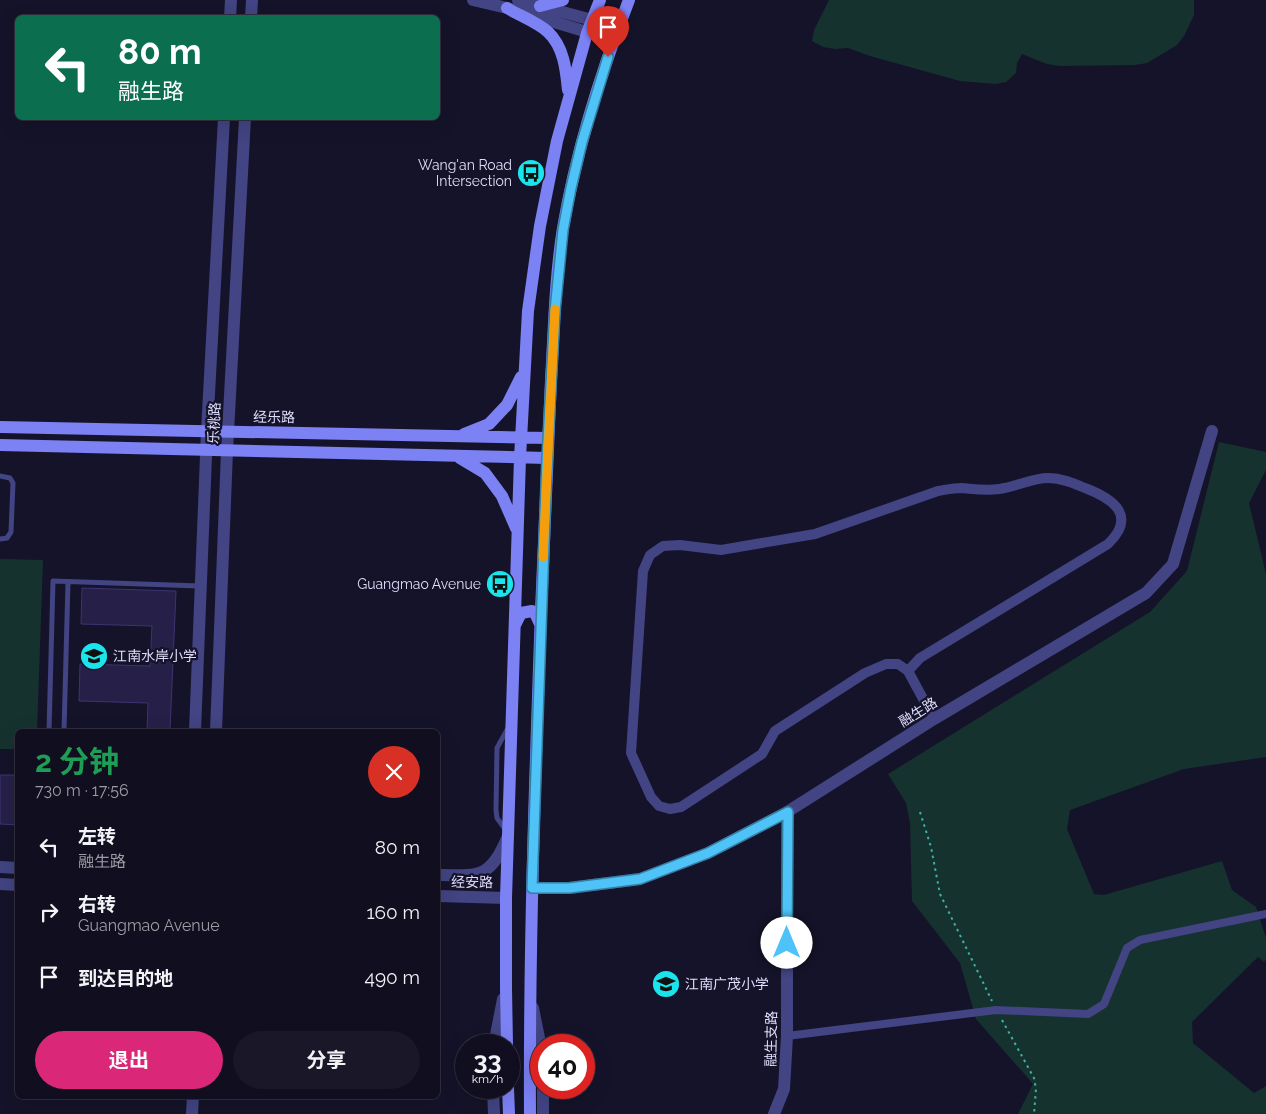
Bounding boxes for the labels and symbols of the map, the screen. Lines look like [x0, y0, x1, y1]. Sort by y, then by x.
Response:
pin [587, 6, 629, 57]
place label: Wang'an Road Intersection [418, 157, 512, 189]
bus stop icon: Wang'an Road Intersection [516, 158, 546, 188]
street label: 乐桃路 [205, 402, 223, 444]
street label: 经乐路 [253, 409, 295, 425]
bus stop icon: Guangmao Avenue [485, 569, 515, 599]
place label: Guangmao Avenue [357, 576, 481, 592]
school or university icon: 江南水岸小学 [79, 641, 109, 671]
place label: 江南水岸小学 [113, 648, 197, 664]
street label: 融生路 [896, 694, 940, 730]
street label: 经安路 [451, 874, 493, 890]
position arrow [760, 916, 812, 968]
school or university icon: 江南广茂小学 [651, 969, 681, 999]
place label: 江南广茂小学 [685, 976, 769, 992]
street label: 融生支路 [763, 1011, 779, 1067]
speed limit sign: 40 [530, 1034, 595, 1099]

